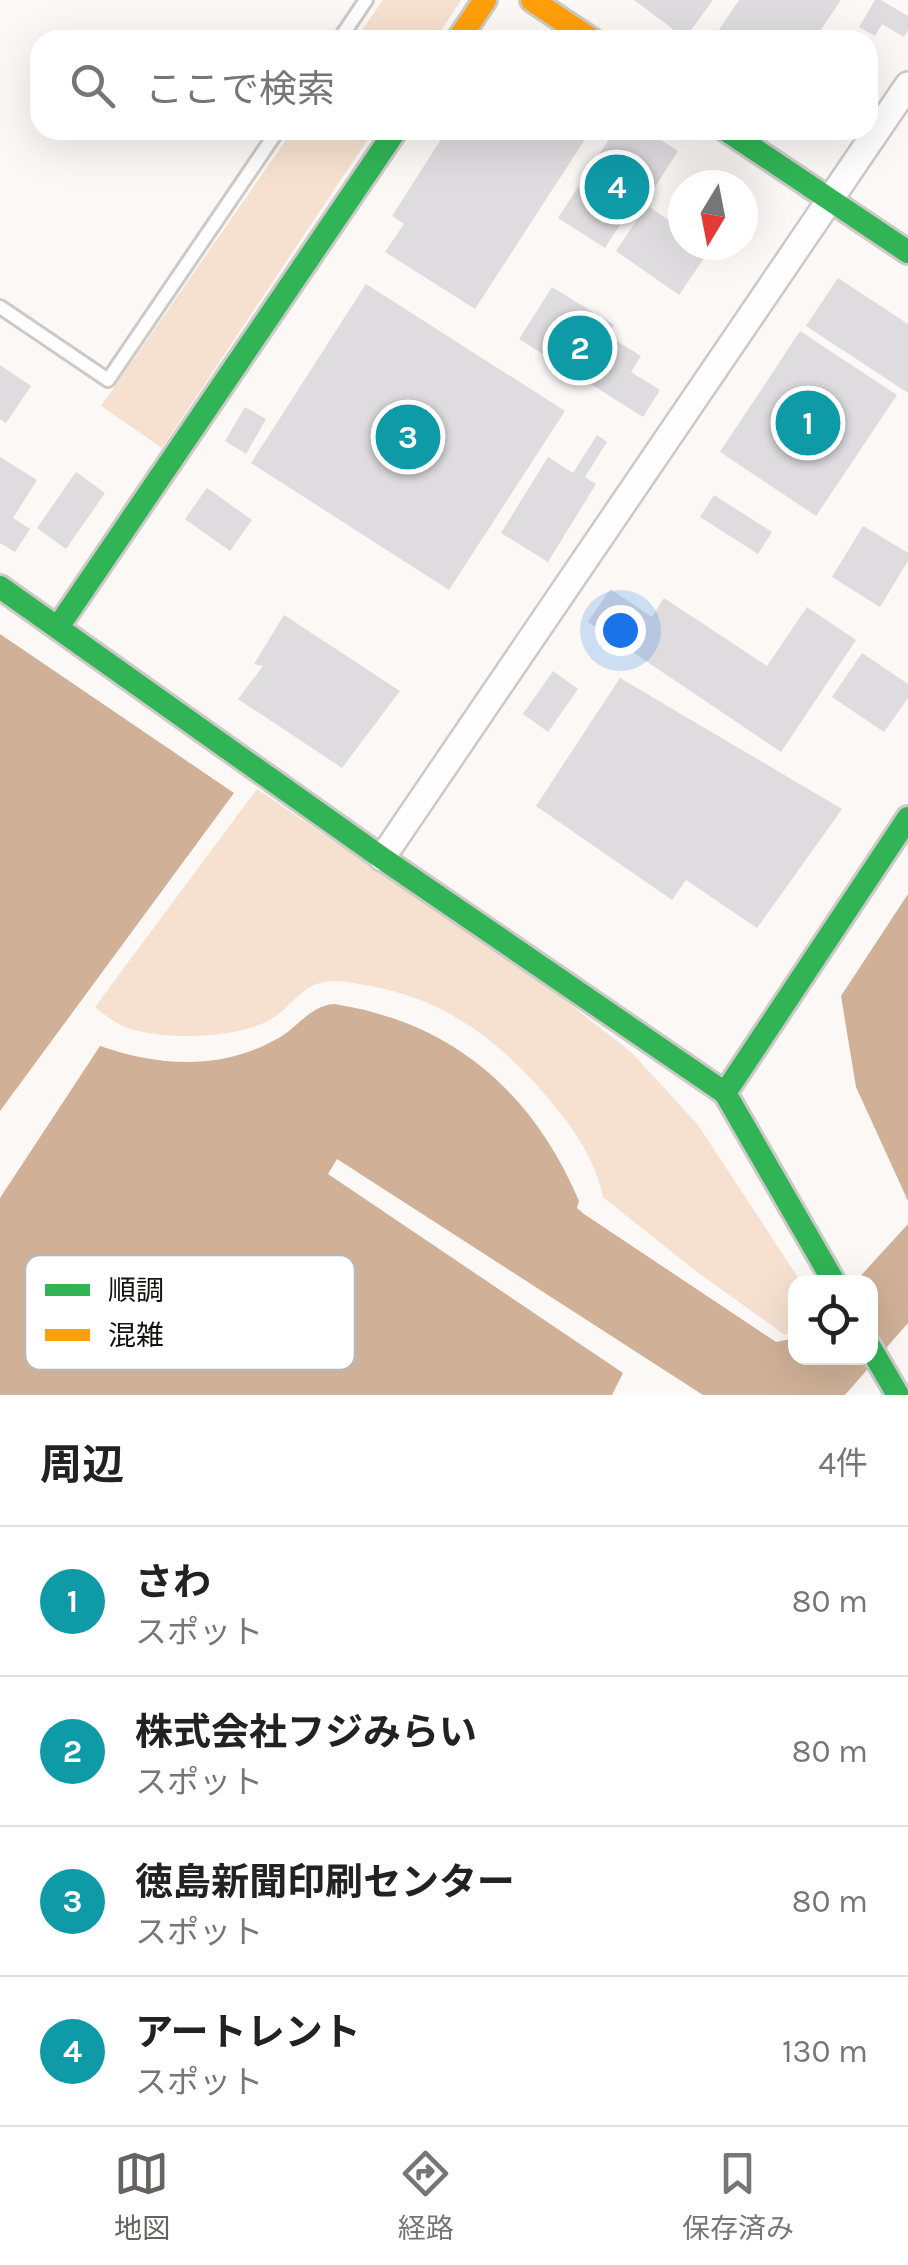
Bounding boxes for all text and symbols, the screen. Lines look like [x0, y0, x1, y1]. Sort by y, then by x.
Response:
search box [30, 30, 878, 140]
icon: search [65, 58, 120, 113]
text: ここで検索 [145, 67, 335, 112]
pin: 4 [584, 150, 650, 224]
north arrow [668, 170, 758, 260]
pin: 2 [548, 310, 612, 386]
pin: 1 [776, 386, 840, 460]
pin: 3 [376, 400, 440, 474]
your location [595, 605, 646, 656]
legend [25, 1255, 355, 1370]
text: 順調 [108, 1274, 164, 1307]
map controls [788, 1275, 878, 1365]
button: locate [788, 1275, 878, 1365]
text: 混雑 [108, 1319, 164, 1352]
text: 周辺 [40, 1440, 124, 1490]
text: 4件 [818, 1445, 868, 1482]
text: さわ [135, 1560, 211, 1605]
text: 1 [67, 1583, 78, 1620]
text: 80 m [792, 1583, 868, 1620]
text: スポット [135, 1614, 263, 1651]
text: 株式会社フジみらい [135, 1710, 477, 1755]
text: 2 [63, 1733, 82, 1770]
text: 80 m [792, 1733, 868, 1770]
text: スポット [135, 1764, 263, 1801]
text: 徳島新聞印刷センター [135, 1860, 515, 1905]
text: 3 [63, 1883, 82, 1920]
text: 80 m [792, 1883, 868, 1920]
text: スポット [135, 1914, 263, 1951]
text: アートレント [135, 2010, 361, 2055]
text: 4 [63, 2033, 82, 2070]
text: 130 m [782, 2033, 868, 2070]
text: スポット [135, 2064, 263, 2101]
tab: 地図 [114, 2146, 170, 2246]
tab: 経路 [398, 2146, 454, 2246]
tab: 保存済み [682, 2146, 794, 2246]

